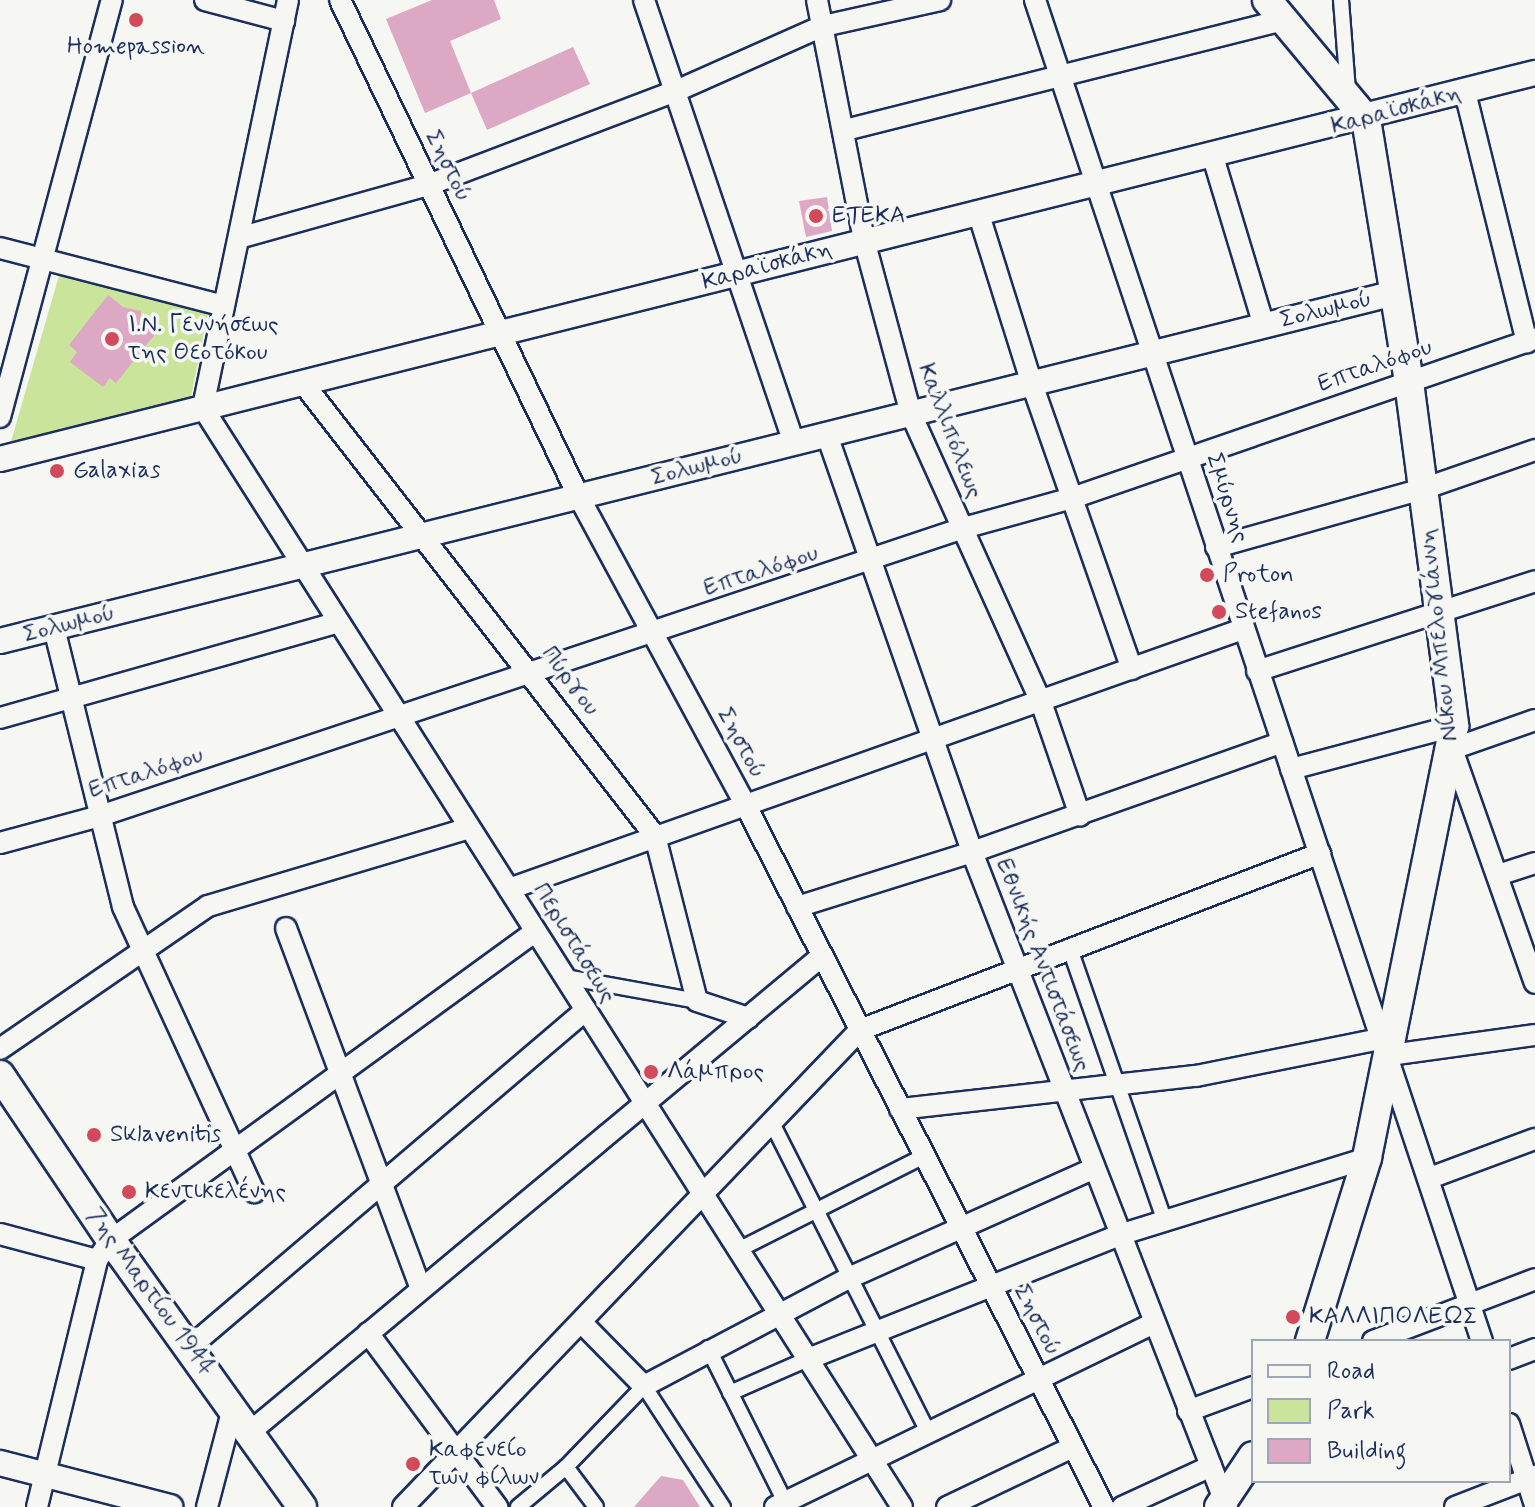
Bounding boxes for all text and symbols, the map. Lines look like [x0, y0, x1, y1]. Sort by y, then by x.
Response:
marker: Homepassion [127, 11, 145, 29]
place label: Homepassion [67, 33, 205, 61]
street label: Καραϊσκάκη [1328, 79, 1464, 141]
street label: Σηστού [418, 125, 478, 207]
place label: ΕΤΕΚΑ [832, 202, 905, 230]
marker: ΕΤΕΚΑ [807, 207, 825, 225]
street label: Καραϊσκάκη [699, 235, 835, 297]
street label: Σολωμού [1277, 285, 1375, 335]
place label: Ι.Ν. Γεννήσεως της Θεοτόκου [128, 311, 279, 367]
marker: Ι.Ν. Γεννήσεως της Θεοτόκου [103, 330, 121, 348]
street label: Επταλόφου [1314, 333, 1436, 399]
street label: Καλλιπόλεως [911, 359, 989, 503]
street label: Σολωμού [648, 442, 746, 492]
street label: Σμύρνης [1199, 450, 1255, 546]
place label: Galaxias [73, 457, 161, 485]
marker: Galaxias [48, 462, 66, 480]
street label: Νίκου Μπελογιάννη [1413, 527, 1465, 743]
street label: Επταλόφου [700, 539, 822, 603]
place label: Proton [1223, 561, 1294, 589]
marker: Proton [1198, 566, 1216, 584]
place label: Stefanos [1235, 598, 1322, 626]
street label: Σολωμού [20, 599, 118, 649]
marker: Stefanos [1210, 603, 1228, 621]
street label: Πύργου [535, 641, 605, 721]
street label: Σηστού [710, 703, 772, 783]
street label: Επταλόφου [85, 741, 207, 805]
street label: Εθνικής Αντιστάσεως [989, 854, 1097, 1076]
street label: Περιστάσεως [526, 878, 622, 1008]
place label: Λάμπρος [667, 1058, 764, 1086]
marker: Λάμπρος [642, 1063, 660, 1081]
place label: Sklavenitis [110, 1121, 221, 1149]
marker: Sklavenitis [85, 1126, 103, 1144]
place label: Κεντικελένης [145, 1178, 286, 1206]
marker: Κεντικελένης [120, 1183, 138, 1201]
street label: 7ης Μαρτίου 1944 [80, 1203, 220, 1381]
street label: Σηστού [1007, 1280, 1067, 1360]
place label: ΚΑΛΛΙΠΟΛΕΩΣ [1309, 1303, 1478, 1331]
marker: ΚΑΛΛΙΠΟΛΕΩΣ [1284, 1308, 1302, 1326]
legend [1251, 1339, 1511, 1483]
text: Road [1327, 1356, 1375, 1387]
text: Park [1327, 1396, 1375, 1427]
place label: Καφενείο των φίλων [429, 1436, 539, 1492]
text: Building [1327, 1436, 1407, 1467]
marker: Καφενείο των φίλων [404, 1455, 422, 1473]

